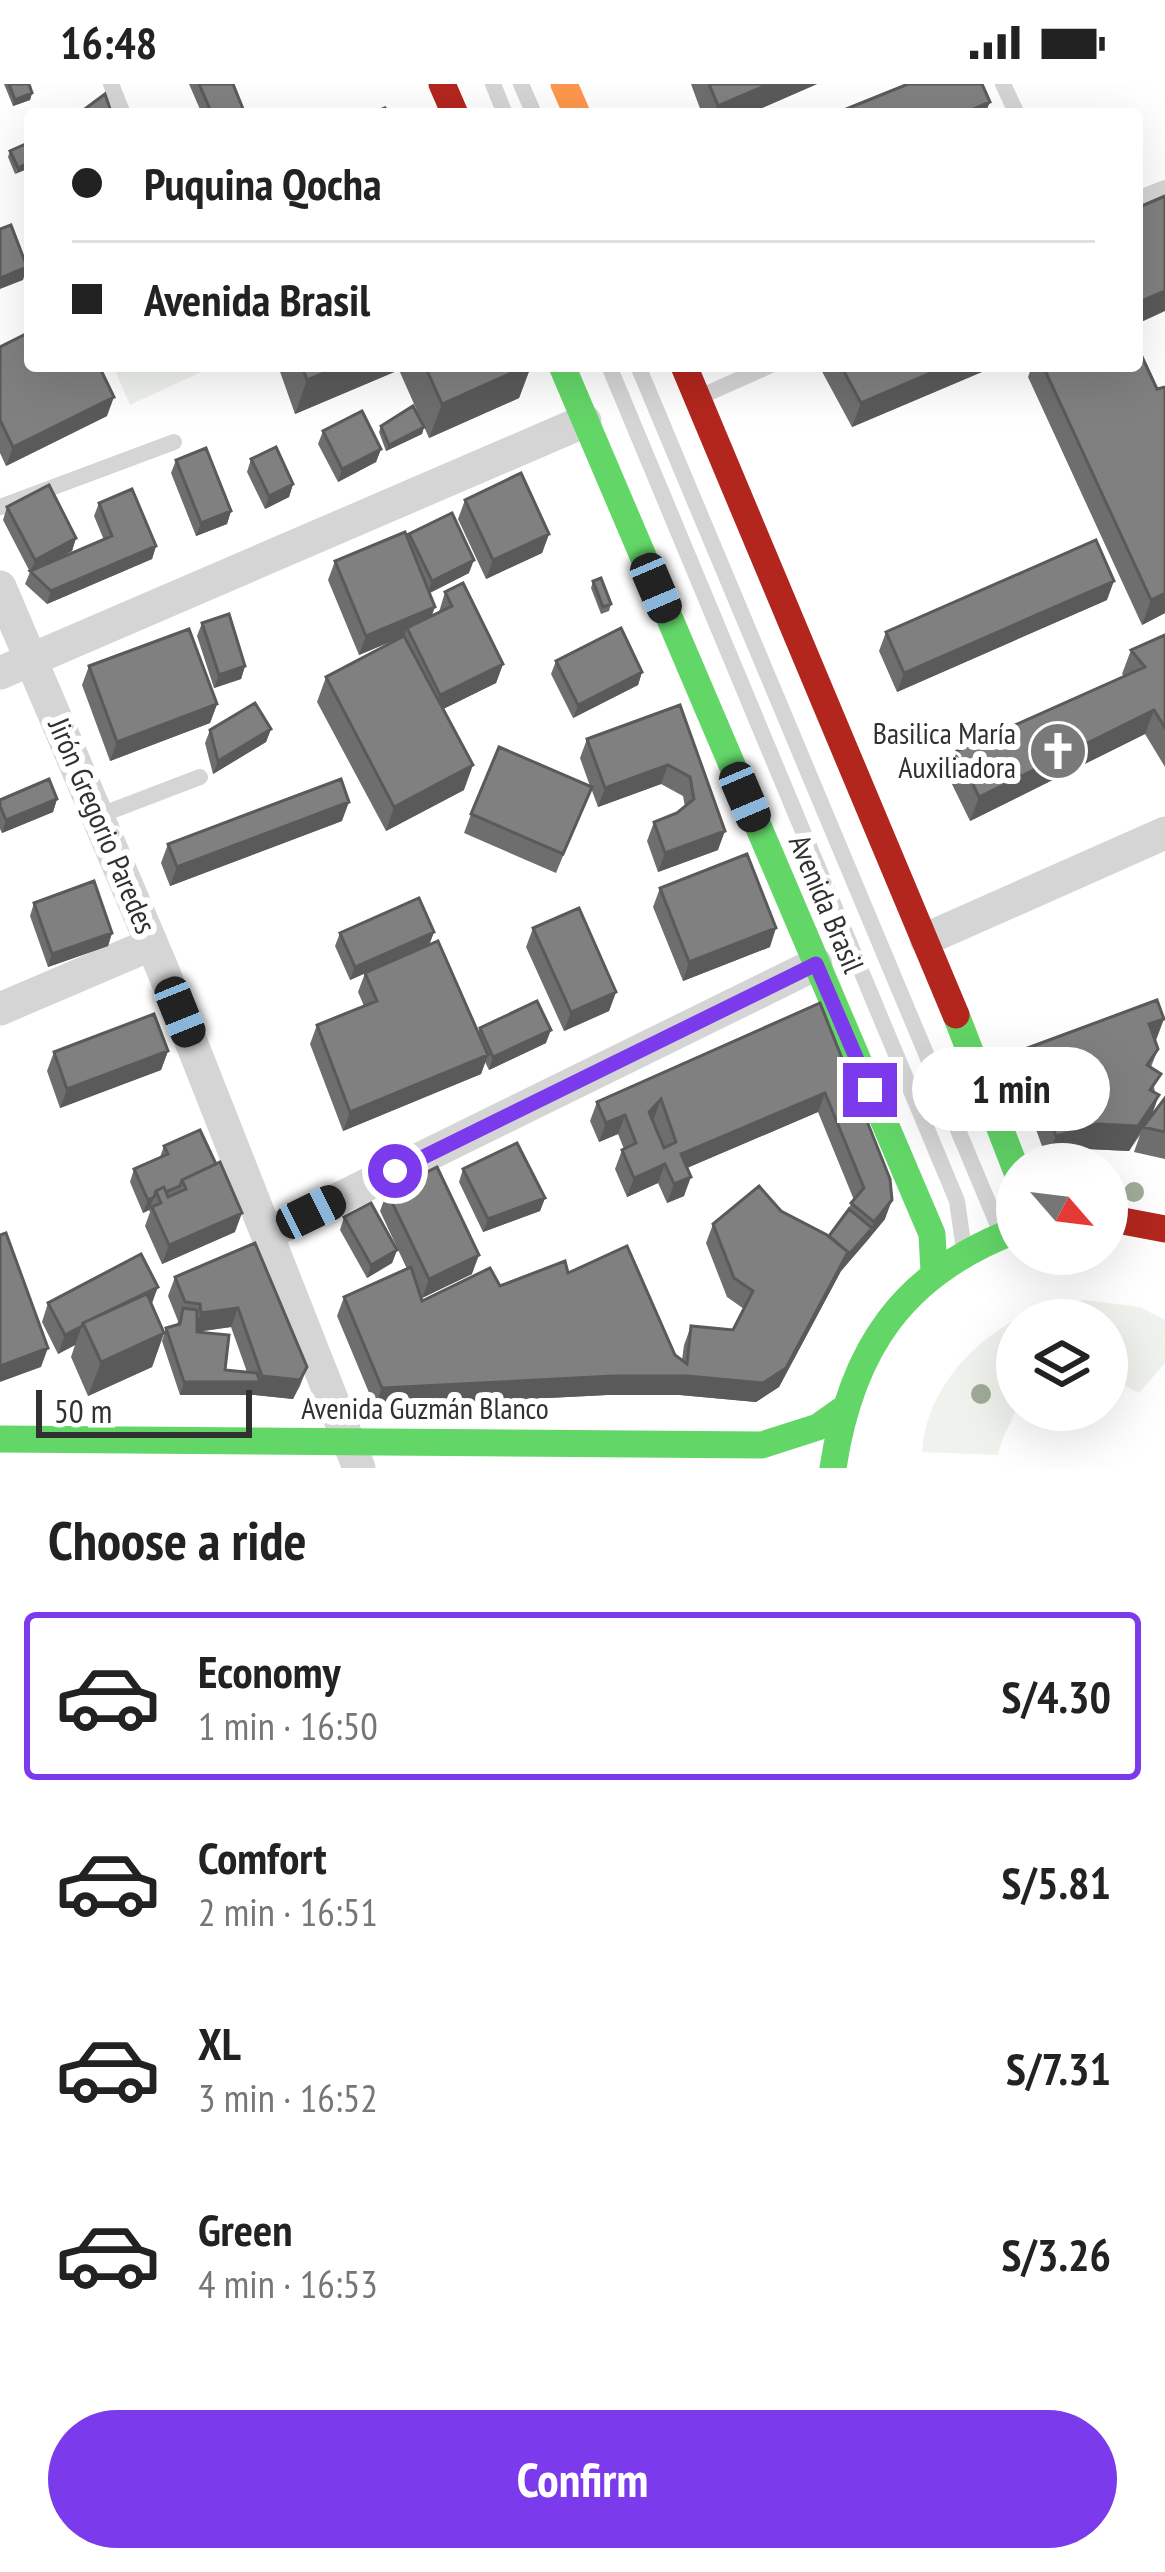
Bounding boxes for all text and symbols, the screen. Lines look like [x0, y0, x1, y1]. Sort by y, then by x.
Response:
text: 16:48 [60, 13, 157, 71]
text: Puquina Qocha [144, 154, 382, 212]
text: Avenida Brasil [144, 270, 370, 328]
car [625, 548, 687, 628]
street label: Jirón Gregorio Paredes [40, 711, 166, 939]
place label: Basilica María Auxiliadora [873, 713, 1016, 786]
church icon: Basilica María Auxiliadora [1027, 720, 1089, 782]
car [714, 757, 776, 837]
street label: Avenida Brasil [781, 828, 874, 978]
car [150, 972, 210, 1052]
callout: 1 min [912, 1048, 1110, 1132]
route end [843, 1063, 897, 1117]
text: 1 min [972, 1063, 1050, 1114]
north arrow [996, 1143, 1128, 1275]
map controls [996, 1143, 1128, 1431]
route start [368, 1144, 422, 1198]
car [271, 1180, 351, 1244]
button: layers [996, 1299, 1128, 1431]
scale bar [36, 1384, 252, 1437]
street label: Avenida Guzmán Blanco [301, 1388, 549, 1427]
text: 50 m [54, 1389, 112, 1432]
text: Choose a ride [48, 1505, 307, 1575]
icon: car [54, 1642, 162, 1750]
text: Economy [198, 1642, 341, 1700]
text: S/4.30 [1001, 1667, 1111, 1725]
text: 1 min · 16:50 [198, 1700, 378, 1751]
icon: car [54, 1828, 162, 1936]
text: Comfort [198, 1828, 327, 1886]
text: S/5.81 [1001, 1853, 1111, 1911]
text: 2 min · 16:51 [198, 1886, 378, 1937]
icon: car [54, 2014, 162, 2122]
text: XL [198, 2014, 241, 2072]
text: S/7.31 [1006, 2039, 1111, 2097]
text: 3 min · 16:52 [198, 2072, 378, 2123]
icon: car [54, 2200, 162, 2308]
text: Green [198, 2200, 293, 2258]
text: S/3.26 [1001, 2225, 1111, 2283]
text: 4 min · 16:53 [198, 2258, 378, 2309]
button: Confirm [48, 2410, 1117, 2548]

